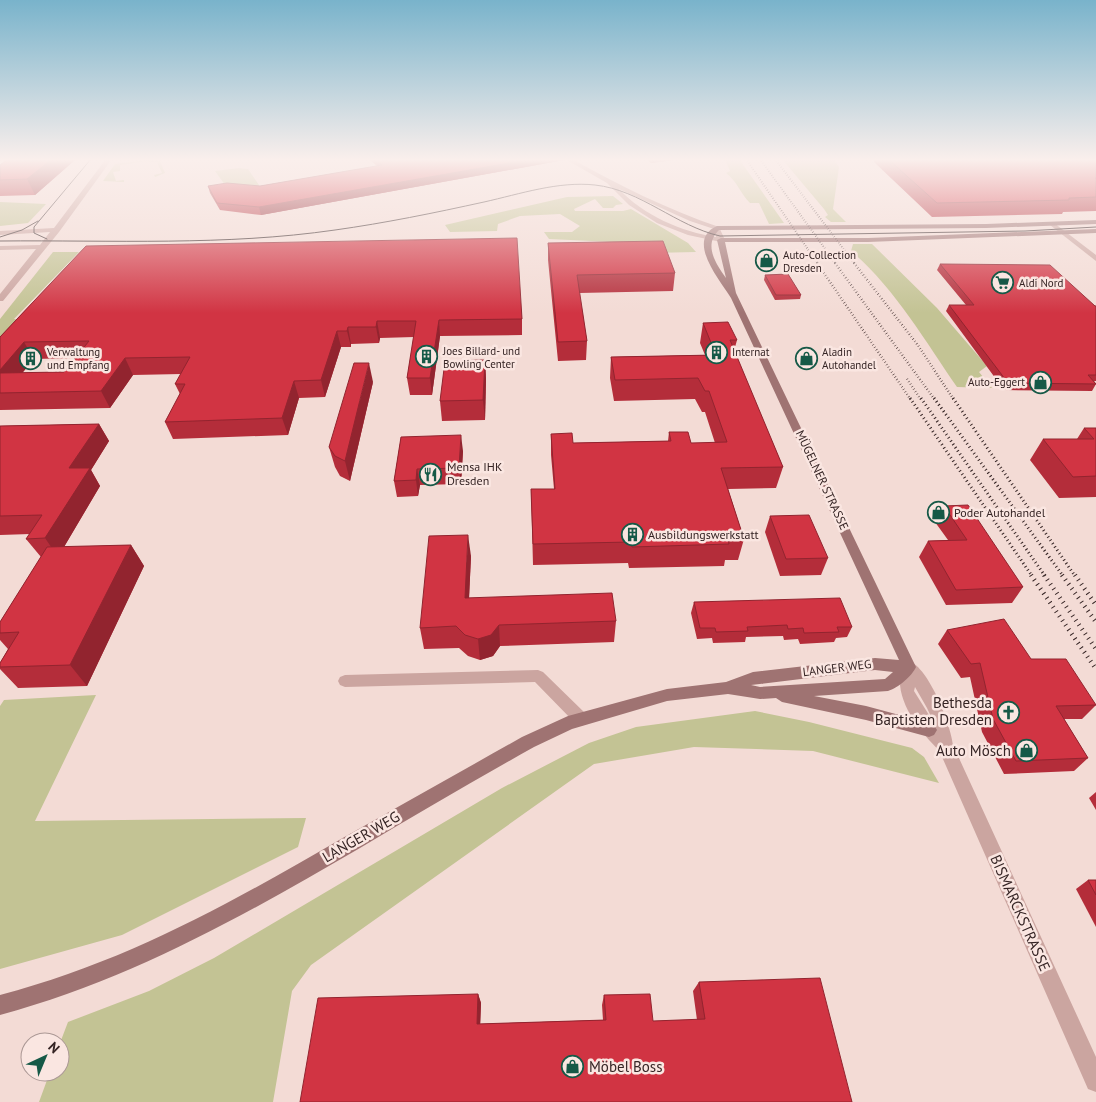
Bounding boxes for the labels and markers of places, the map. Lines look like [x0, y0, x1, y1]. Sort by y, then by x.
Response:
place label: Auto-Collection Dresden [783, 248, 856, 275]
shop icon: Auto-Collection Dresden [755, 249, 779, 273]
supermarket icon: Aldi Nord [991, 271, 1015, 295]
place label: Aldi Nord [1019, 276, 1063, 290]
building icon: Internat [704, 340, 728, 364]
place label: Joes Billard- und Bowling Center [442, 344, 520, 371]
place label: Verwaltung und Empfang [46, 345, 109, 372]
building icon: Joes Billard- und Bowling Center [415, 345, 439, 369]
place label: Internat [732, 345, 770, 359]
place label: Aladin Autohandel [822, 345, 877, 372]
building icon: Verwaltung und Empfang [19, 346, 43, 370]
shop icon: Aladin Autohandel [794, 346, 818, 370]
shop icon: Auto-Eggert [1029, 370, 1053, 394]
place label: Auto-Eggert [968, 375, 1025, 389]
place label: Mensa IHK Dresden [447, 459, 502, 488]
restaurant icon: Mensa IHK Dresden [419, 462, 443, 486]
shop icon: Poder Autohandel [926, 501, 950, 525]
place label: Poder Autohandel [954, 505, 1046, 520]
building icon: Ausbildungswerkstatt [620, 523, 644, 547]
place label: Ausbildungswerkstatt [648, 527, 759, 542]
place label: Bethesda Baptisten Dresden [875, 693, 992, 729]
church icon: Bethesda Baptisten Dresden [996, 700, 1020, 724]
shop icon: Auto Mösch [1015, 739, 1039, 763]
place label: Auto Mösch [936, 741, 1011, 760]
shop icon: Möbel Boss [561, 1055, 585, 1079]
place label: Möbel Boss [589, 1057, 662, 1076]

